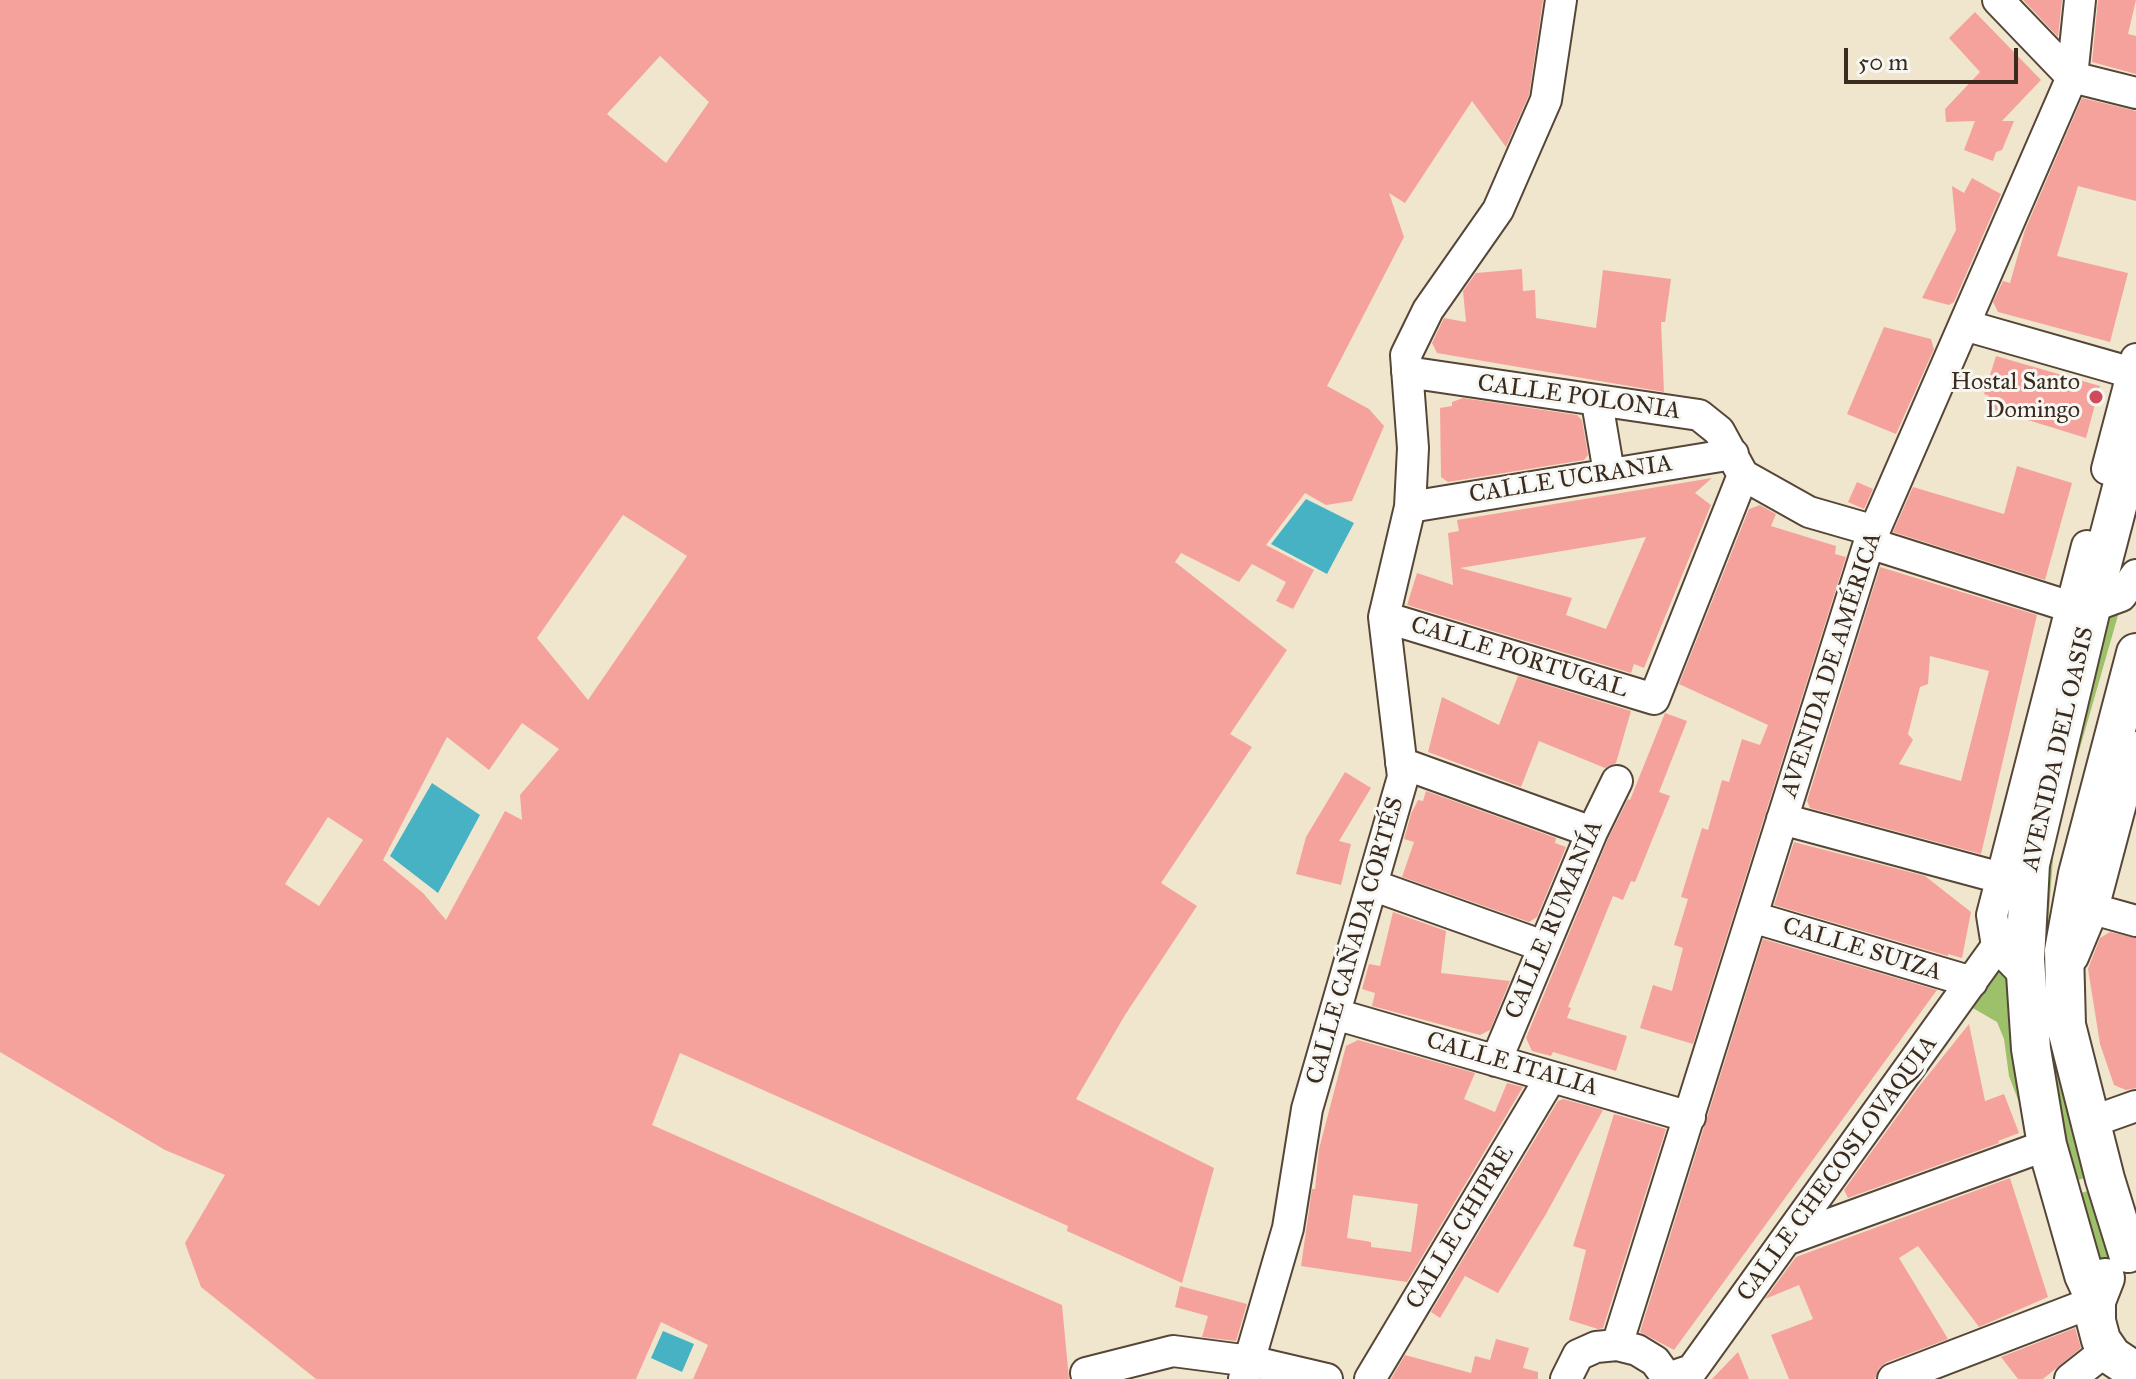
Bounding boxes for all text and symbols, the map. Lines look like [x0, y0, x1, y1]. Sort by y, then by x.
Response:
scale bar [1848, 32, 2022, 82]
text: 50 m [1858, 47, 1908, 77]
place label: Hostal Santo Domingo [1951, 369, 2080, 425]
street label: CALLE POLONIA [1476, 370, 1682, 426]
marker: Hostal Santo Domingo [2087, 388, 2105, 406]
street label: CALLE UCRANIA [1467, 450, 1675, 510]
street label: AVENIDA DE AMÉRICA [1775, 529, 1889, 801]
street label: CALLE PORTUGAL [1407, 611, 1631, 705]
street label: AVENIDA DEL OASIS [2017, 624, 2101, 874]
street label: CALLE CAÑADA CORTÉS [1301, 794, 1411, 1088]
street label: CALLE RUMANÍA [1500, 816, 1610, 1024]
street label: CALLE SUIZA [1779, 912, 1945, 988]
street label: CALLE ITALIA [1423, 1027, 1601, 1103]
street label: CALLE CHECOSLOVAQUIA [1732, 1031, 1944, 1307]
street label: CALLE CHIPRE [1401, 1141, 1521, 1315]

